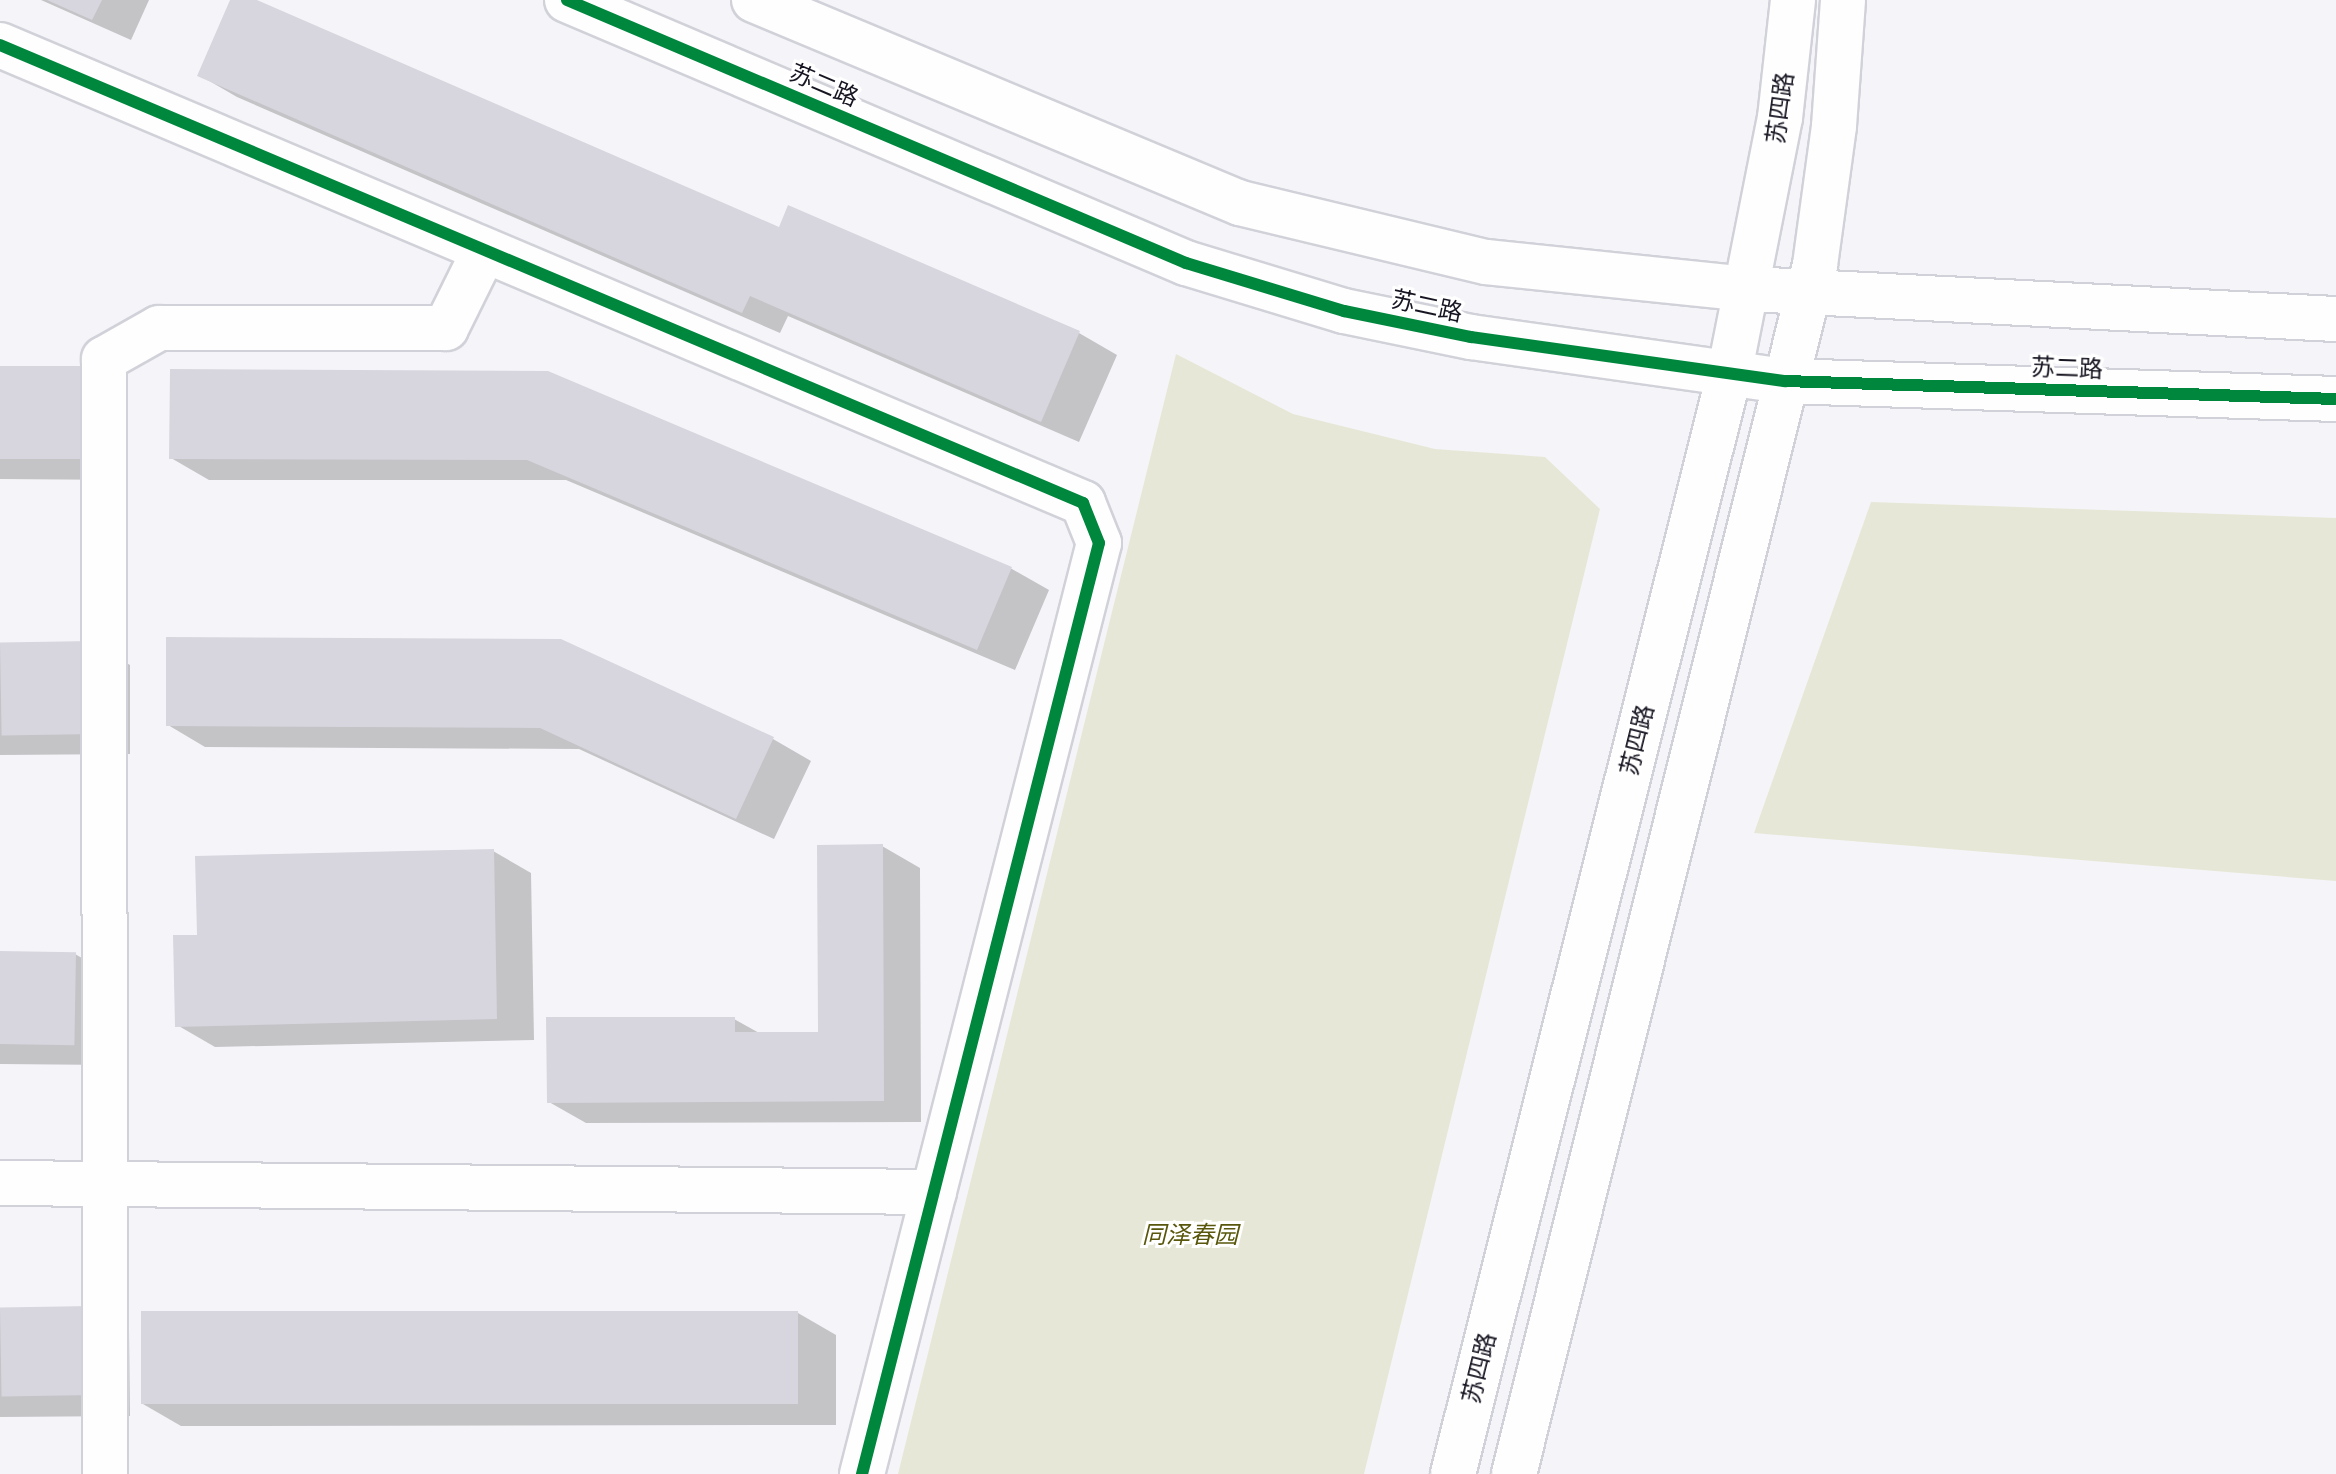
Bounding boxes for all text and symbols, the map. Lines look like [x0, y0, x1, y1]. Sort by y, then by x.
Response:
street label: 苏二路 [785, 58, 863, 112]
street label: 苏四路 [1761, 70, 1799, 146]
street label: 苏二路 [1389, 284, 1465, 328]
street label: 苏二路 [2031, 352, 2103, 384]
street label: 苏四路 [1614, 702, 1660, 778]
park label: 同泽春园 [1142, 1221, 1238, 1249]
street label: 苏四路 [1456, 1330, 1502, 1406]

